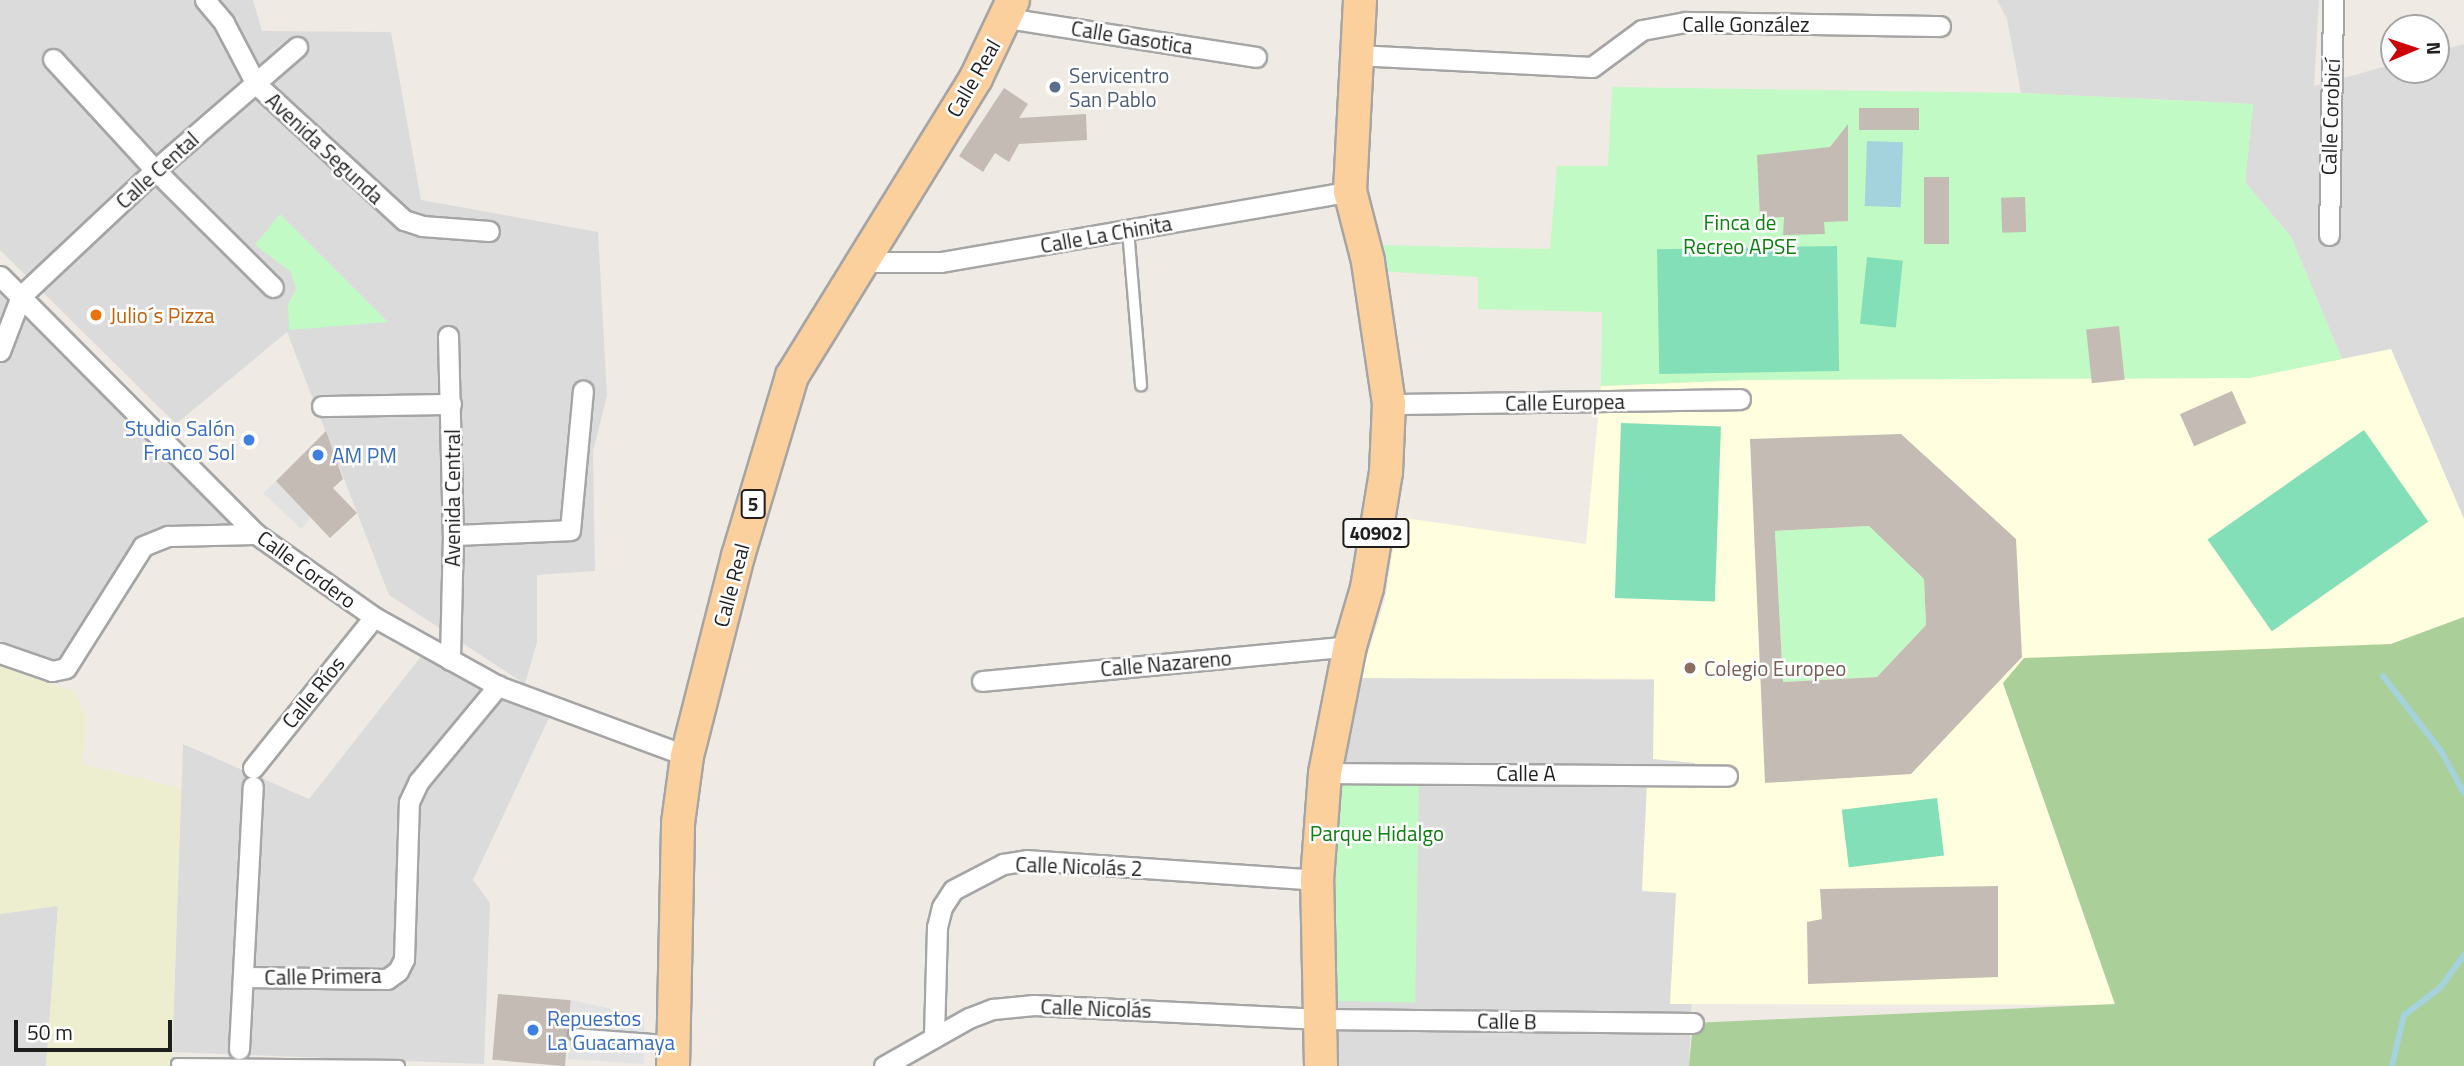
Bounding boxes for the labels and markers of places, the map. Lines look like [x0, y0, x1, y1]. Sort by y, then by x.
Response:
place label: Servicentro San Pablo [1069, 62, 1169, 112]
marker: Servicentro San Pablo [1047, 79, 1063, 95]
place label: Julio´s Pizza [110, 302, 214, 328]
marker: Julio´s Pizza [88, 307, 104, 323]
place label: Studio Salón Franco Sol [125, 415, 235, 465]
marker: Studio Salón Franco Sol [241, 432, 257, 448]
place label: AM PM [332, 442, 397, 468]
marker: AM PM [310, 447, 326, 463]
place label: Colegio Europeo [1704, 655, 1846, 681]
marker: Colegio Europeo [1682, 660, 1698, 676]
place label: Repuestos La Guacamaya [547, 1005, 675, 1055]
marker: Repuestos La Guacamaya [525, 1022, 541, 1038]

